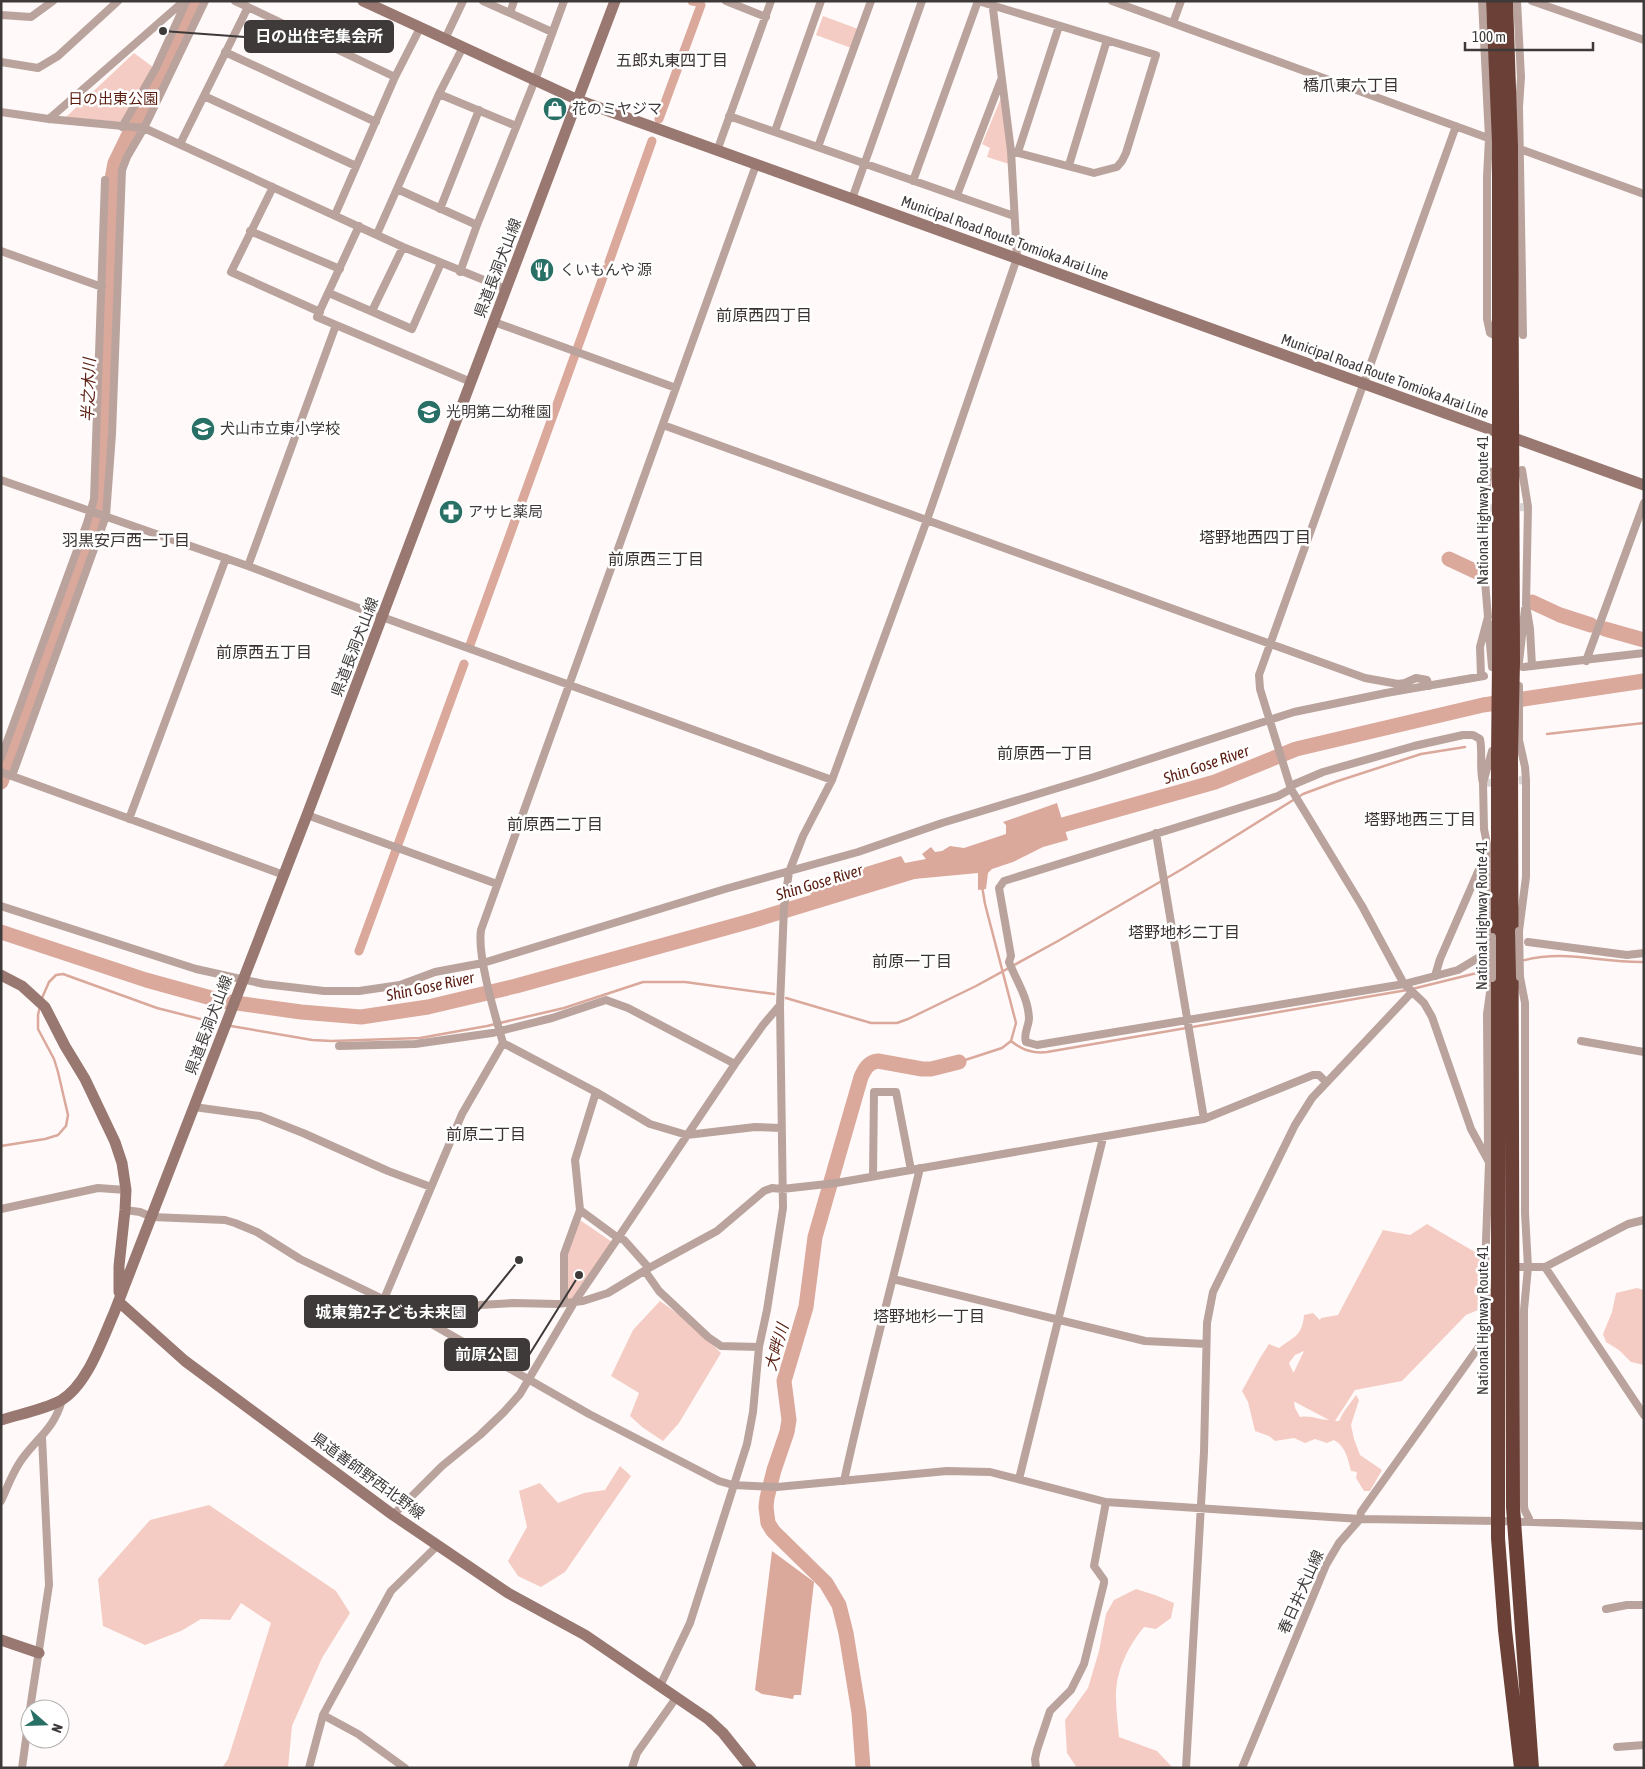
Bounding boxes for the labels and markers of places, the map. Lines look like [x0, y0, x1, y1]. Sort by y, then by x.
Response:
callout: 日の出住宅集会所 [245, 21, 393, 52]
shop icon: 花のミヤジマ [542, 96, 568, 122]
place label: 花のミヤジマ [572, 100, 662, 117]
restaurant icon: くいもんや 源 [529, 257, 555, 283]
place label: くいもんや 源 [560, 261, 652, 278]
school or university icon: 光明第二幼稚園 [416, 399, 442, 425]
place label: 光明第二幼稚園 [446, 403, 551, 420]
school or university icon: 犬山市立東小学校 [190, 416, 216, 442]
place label: 犬山市立東小学校 [220, 420, 340, 437]
pharmacy icon: アサヒ薬局 [438, 499, 464, 525]
place label: アサヒ薬局 [468, 503, 543, 520]
callout: 城東第2子ども未来園 [305, 1296, 477, 1327]
callout: 前原公園 [445, 1339, 529, 1370]

